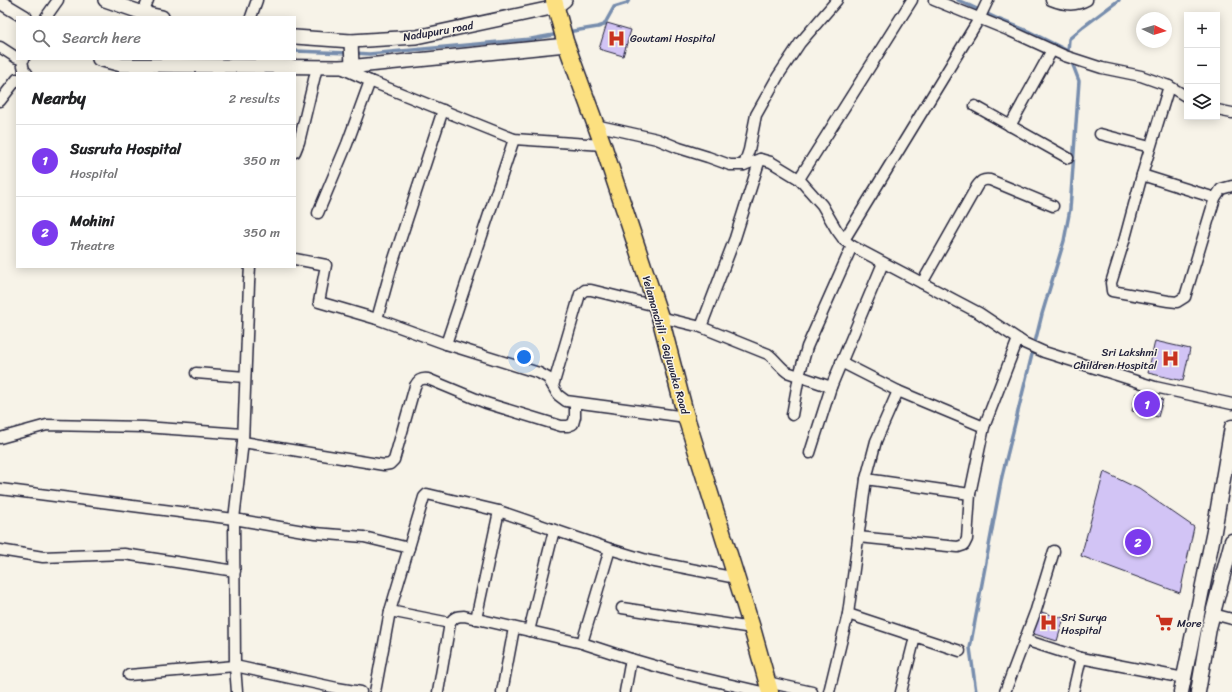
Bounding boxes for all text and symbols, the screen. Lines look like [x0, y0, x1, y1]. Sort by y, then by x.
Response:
north arrow [1136, 12, 1172, 48]
map controls [1184, 12, 1220, 120]
button: + [1184, 12, 1220, 48]
search box [16, 16, 296, 60]
street label: Nadupuru road [401, 16, 476, 47]
text: Search here [62, 25, 141, 51]
icon: search [30, 27, 52, 49]
hospital icon: Gowtami Hospital [607, 28, 627, 48]
place label: Gowtami Hospital [630, 29, 716, 48]
button: − [1184, 48, 1220, 84]
text: Nearby [32, 83, 86, 113]
button: layers [1184, 84, 1220, 120]
text: 2 results [229, 87, 280, 110]
text: Susruta Hospital [70, 136, 181, 162]
text: 1 [42, 149, 48, 172]
text: 350 m [243, 149, 280, 172]
text: Hospital [70, 162, 118, 185]
text: Mohini [70, 208, 114, 234]
text: 2 [41, 221, 49, 244]
text: 350 m [243, 221, 280, 244]
text: Theatre [70, 234, 115, 257]
street label: Yelamanchili - Gajuwaka Road [637, 274, 695, 418]
place label: Sri Lakshmi Children Hospital [1073, 343, 1158, 375]
your location [514, 347, 534, 367]
hospital icon: Sri Lakshmi Children Hospital [1160, 348, 1180, 368]
pin: 1 [1134, 389, 1160, 419]
pin: 2 [1125, 527, 1151, 557]
place label: Sri Surya Hospital [1061, 608, 1107, 640]
hospital icon: Sri Surya Hospital [1038, 613, 1058, 633]
supermarket icon: More [1154, 613, 1174, 633]
place label: More [1177, 614, 1202, 633]

